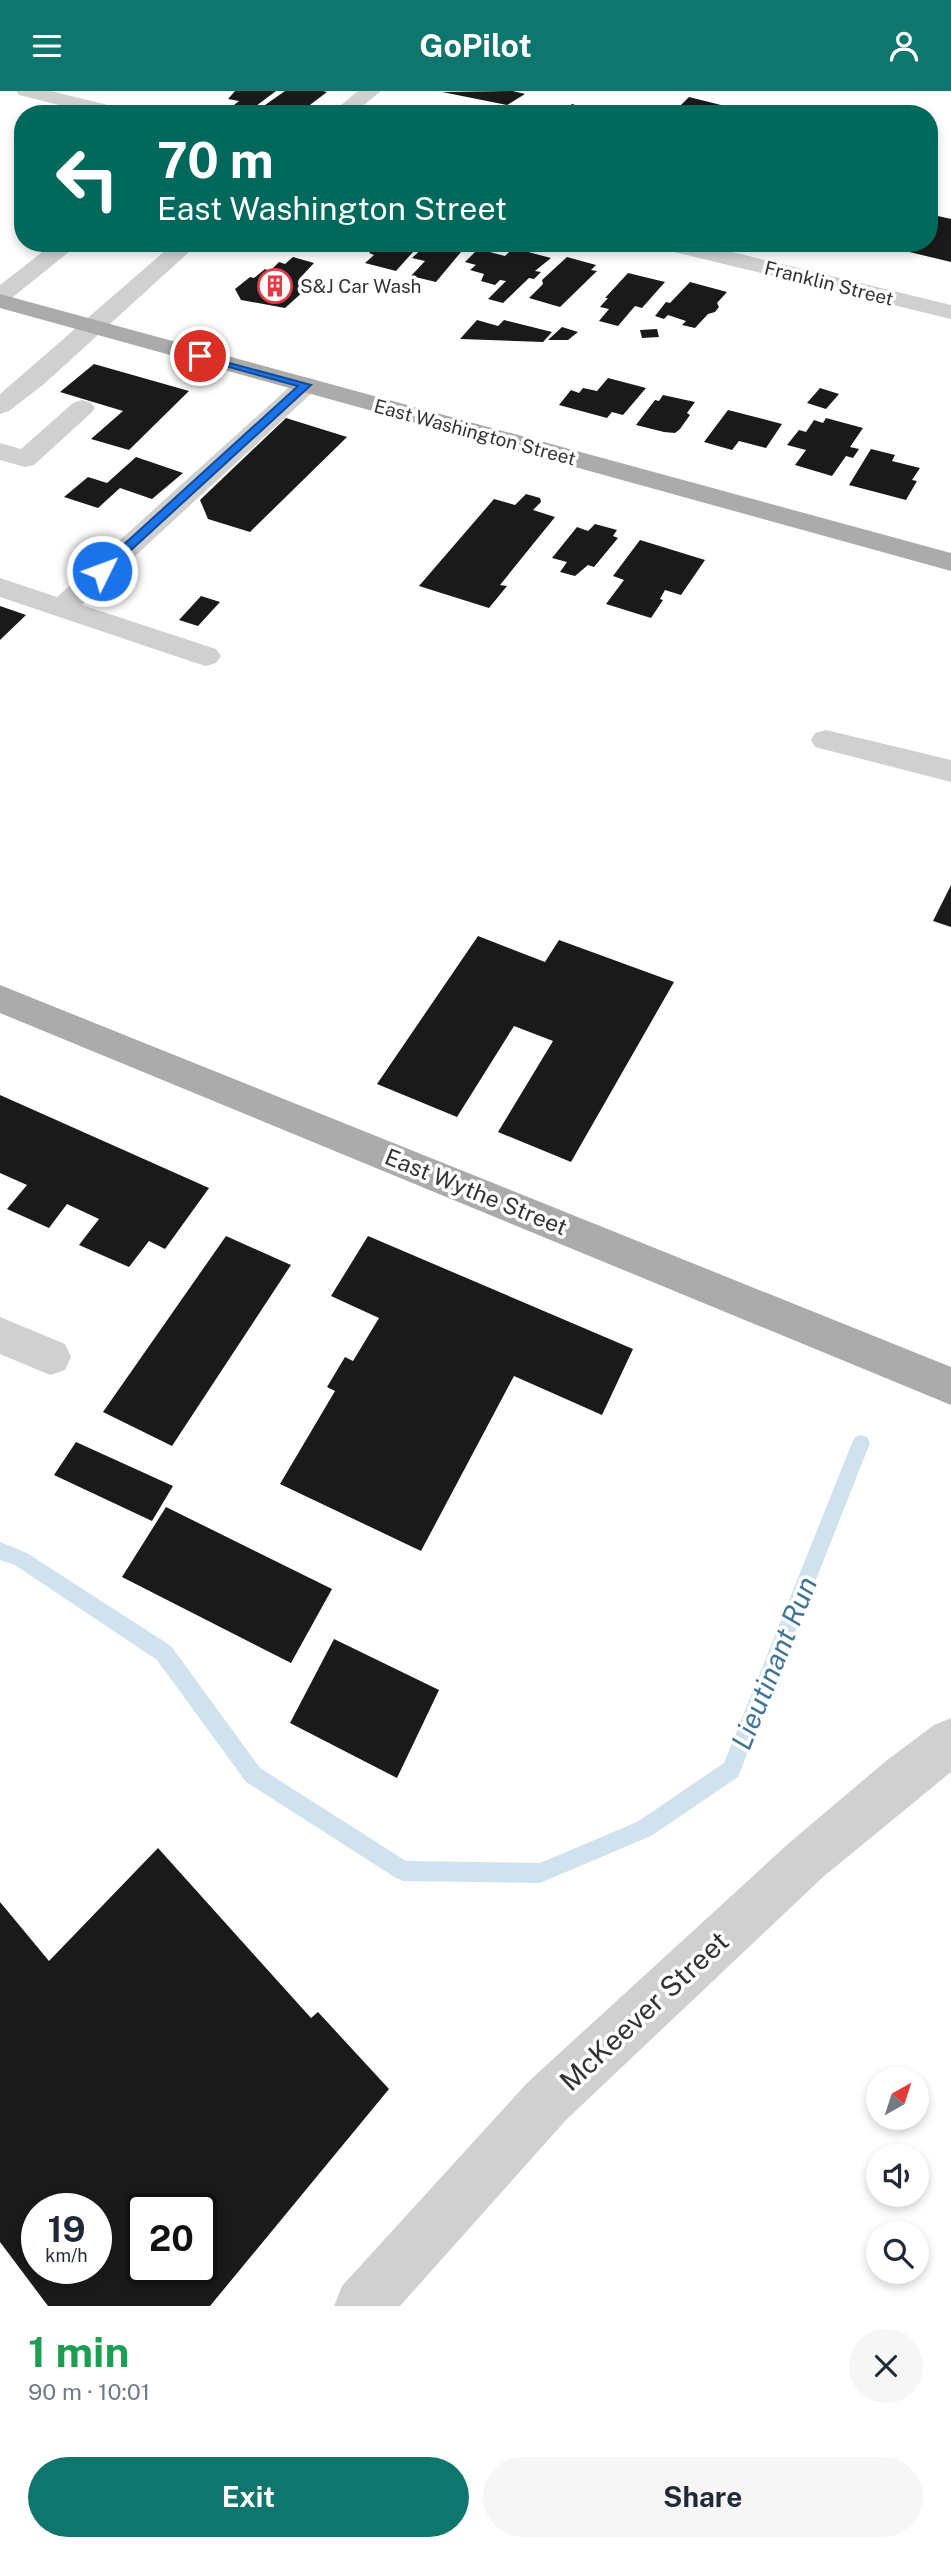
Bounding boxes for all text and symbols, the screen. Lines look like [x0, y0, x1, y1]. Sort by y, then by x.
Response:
icon: menu [28, 27, 66, 65]
text: GoPilot [419, 27, 532, 64]
icon: person [885, 27, 923, 65]
text: 70 m [157, 131, 274, 189]
icon: left [42, 133, 133, 224]
text: East Washington Street [157, 190, 507, 227]
street label: Franklin Street [762, 256, 896, 310]
building icon: S&J Car Wash [256, 267, 294, 305]
place label: S&J Car Wash [300, 275, 422, 297]
pin [170, 326, 230, 386]
icon: arrive [181, 337, 219, 375]
street label: East Washington Street [372, 394, 578, 470]
position arrow [65, 534, 139, 608]
street label: East Wythe Street [381, 1143, 571, 1240]
water label: Lieutinant Run [724, 1572, 823, 1754]
street label: McKeever Street [552, 1924, 735, 2097]
north arrow [866, 2067, 929, 2130]
map controls [866, 2067, 929, 2284]
button: sound [866, 2144, 929, 2207]
speed limit sign: 20 [126, 2193, 217, 2284]
text: 19 [47, 2209, 86, 2250]
button: search [866, 2221, 929, 2284]
text: km/h [45, 2245, 88, 2266]
text: 1 min [28, 2327, 129, 2376]
button: close [849, 2329, 923, 2403]
text: 90 m · 10:01 [28, 2378, 150, 2405]
button: Exit [28, 2457, 469, 2537]
button: Share [483, 2457, 923, 2537]

